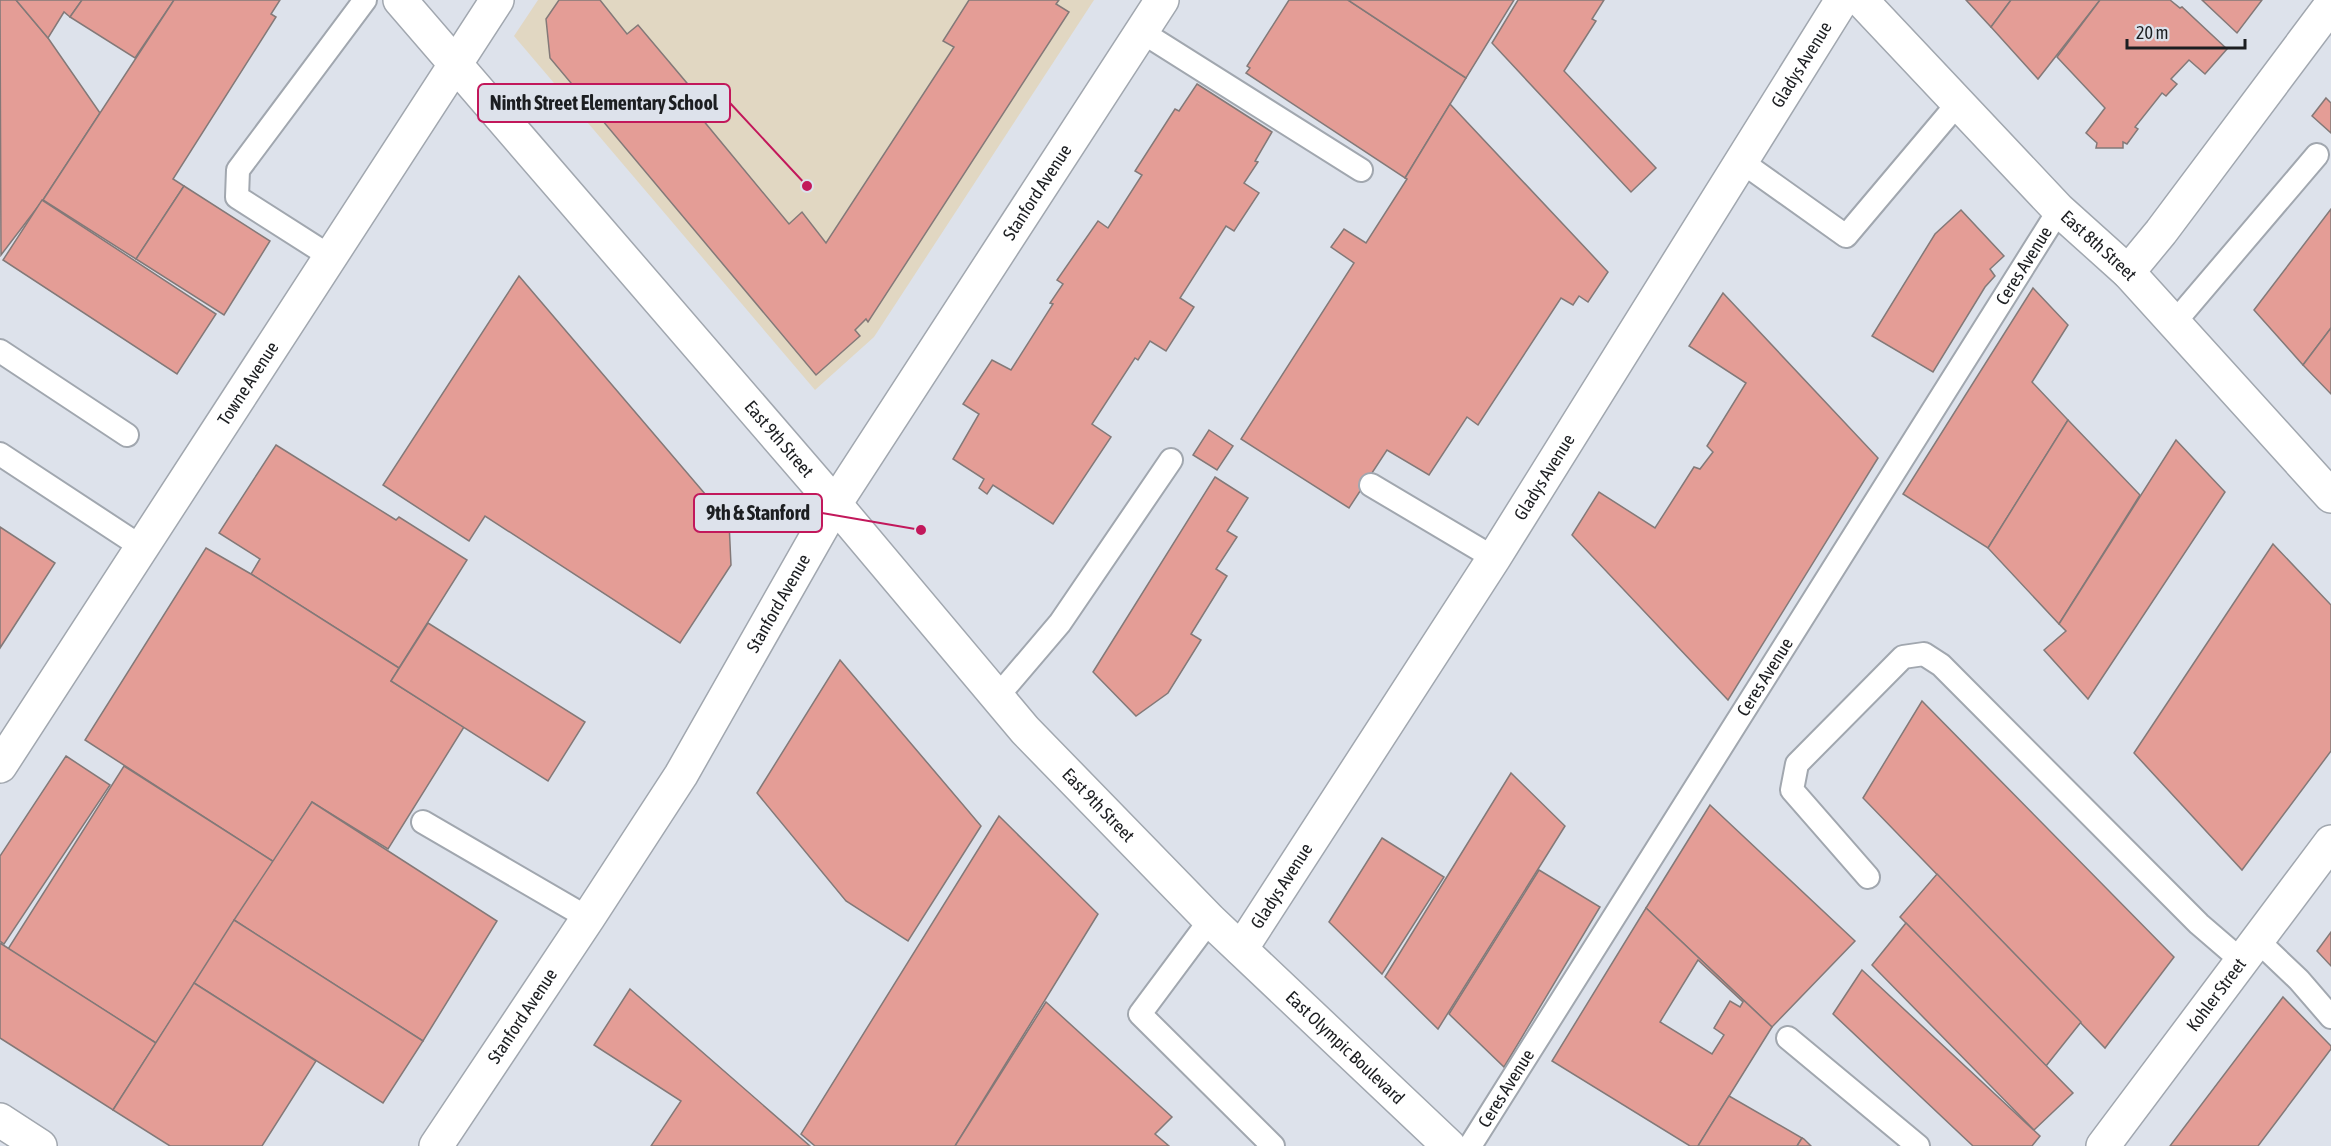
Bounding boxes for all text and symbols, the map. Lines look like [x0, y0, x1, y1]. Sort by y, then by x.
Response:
scale bar [2127, 12, 2246, 50]
street label: Gladys Avenue [1767, 18, 1836, 111]
text: 20 m [2136, 22, 2168, 43]
callout: Ninth Street Elementary School [478, 84, 730, 122]
text: Ninth Street Elementary School [490, 91, 719, 114]
street label: Stanford Avenue [998, 140, 1076, 244]
street label: East 8th Street [2057, 206, 2141, 285]
street label: Ceres Avenue [1991, 222, 2056, 309]
street label: Towne Avenue [213, 338, 282, 429]
street label: East 9th Street [741, 396, 818, 481]
street label: Gladys Avenue [1509, 430, 1579, 524]
callout: 9th & Stanford [694, 494, 822, 532]
text: 9th & Stanford [706, 501, 810, 524]
street label: Stanford Avenue [742, 550, 814, 656]
street label: Ceres Avenue [1732, 634, 1797, 720]
street label: East 9th Street [1058, 764, 1139, 846]
street label: Gladys Avenue [1246, 839, 1317, 932]
street label: Kohler Street [2182, 954, 2250, 1035]
street label: Stanford Avenue [483, 965, 561, 1067]
street label: East Olympic Boulevard [1282, 986, 1409, 1108]
street label: Ceres Avenue [1473, 1045, 1538, 1131]

